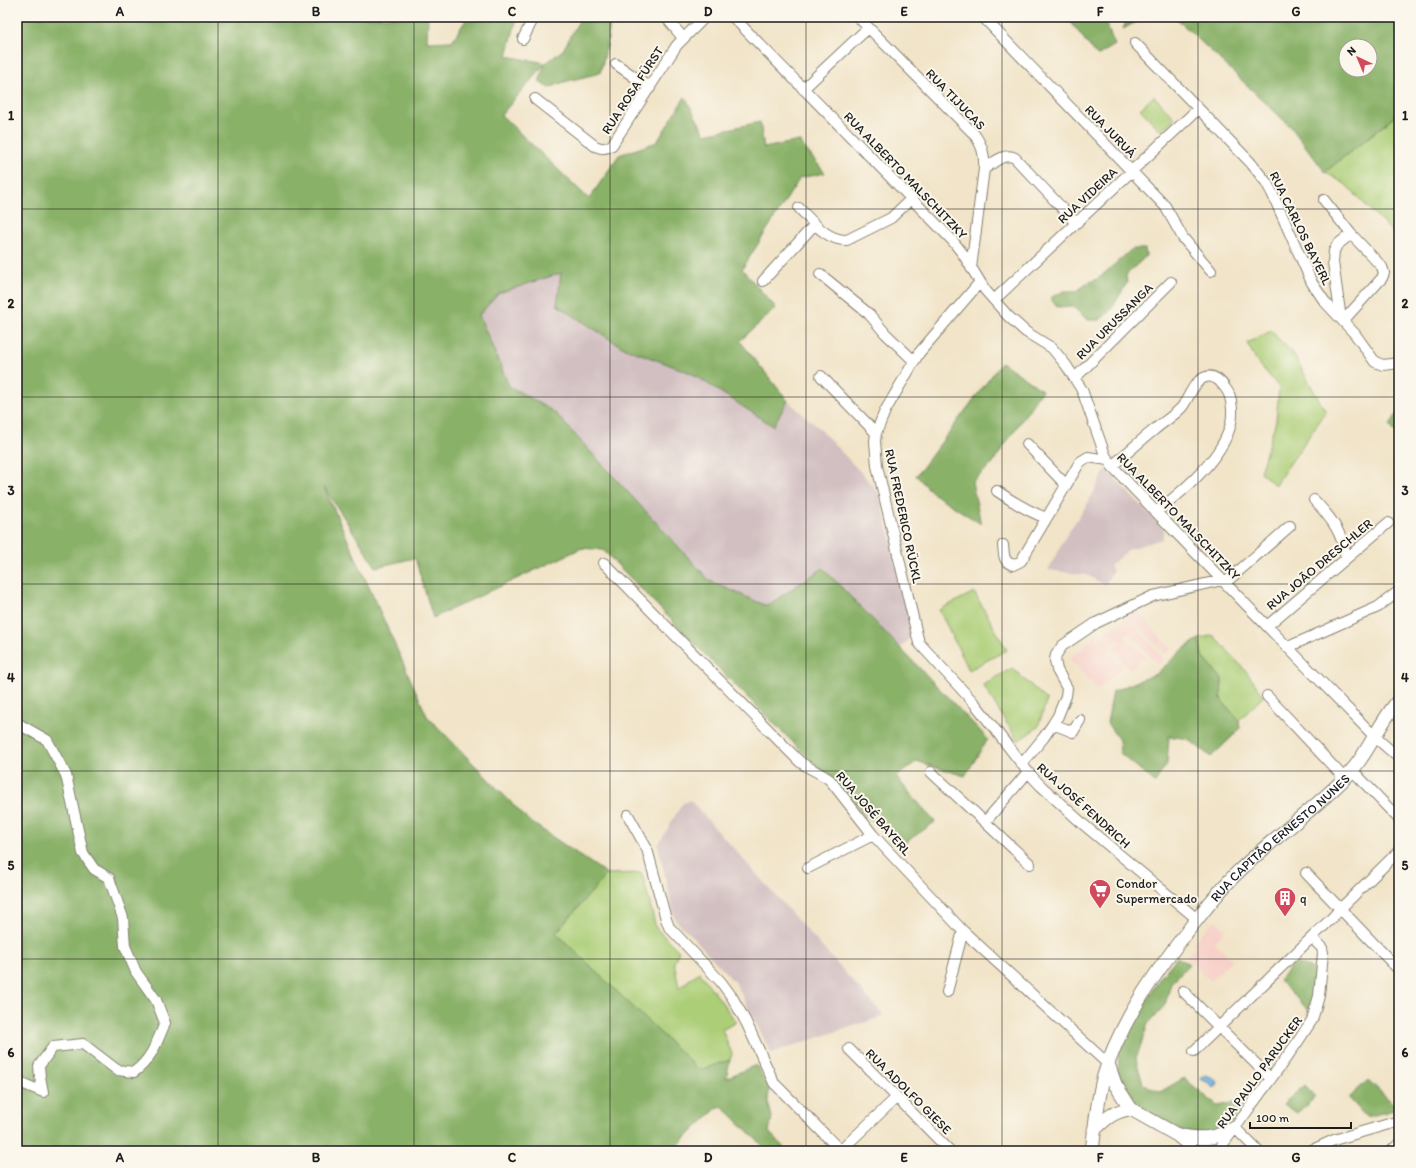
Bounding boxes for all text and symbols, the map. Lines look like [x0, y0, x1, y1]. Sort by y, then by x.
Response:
text: A [115, 4, 125, 19]
text: B [312, 4, 321, 19]
text: C [508, 4, 517, 19]
text: D [704, 4, 713, 19]
text: E [900, 4, 908, 19]
text: F [1097, 4, 1104, 19]
text: G [1292, 4, 1301, 19]
north arrow [1338, 38, 1378, 78]
street label: RUA ROSA FÜRST [598, 42, 667, 137]
text: N [1344, 44, 1359, 58]
street label: RUA TIJUCAS [923, 66, 988, 133]
street label: RUA JURUÁ [1082, 102, 1140, 161]
text: 1 [8, 108, 14, 123]
text: 1 [1402, 108, 1408, 123]
street label: RUA ALBERTO MALSCHITZKY [841, 109, 971, 242]
street label: RUA VIDEIRA [1055, 164, 1121, 227]
street label: RUA CARLOS BAYERL [1267, 169, 1335, 288]
street label: RUA URUSSANGA [1073, 280, 1156, 363]
text: 2 [8, 296, 15, 311]
text: 2 [1402, 296, 1409, 311]
street label: RUA FREDERICO RÜCKL [882, 447, 926, 585]
street label: RUA ALBERTO MALSCHITZKY [1114, 450, 1244, 583]
text: 3 [7, 483, 15, 498]
text: 3 [1401, 483, 1409, 498]
street label: RUA JOÃO DRESCHLER [1263, 516, 1375, 613]
text: 4 [7, 670, 15, 685]
text: 4 [1401, 670, 1409, 685]
street label: RUA JOSÉ FENDRICH [1034, 760, 1133, 851]
street label: RUA JOSÉ BAYERL [833, 768, 914, 859]
street label: RUA CAPITÃO ERNESTO NUNES [1207, 771, 1353, 905]
text: 5 [8, 858, 15, 873]
text: 5 [1402, 858, 1409, 873]
place label: Condor Supermercado [1116, 876, 1198, 906]
supermarket icon: Condor Supermercado [1087, 877, 1113, 910]
building icon: q [1272, 885, 1298, 918]
place label: q [1300, 891, 1307, 906]
street label: RUA PAULO PARUCKER [1214, 1013, 1305, 1131]
text: 6 [8, 1045, 15, 1060]
street label: RUA ADOLFO GIESE [863, 1045, 955, 1137]
text: 6 [1402, 1045, 1409, 1060]
scale bar [1250, 1104, 1351, 1130]
text: 100 m [1256, 1111, 1289, 1125]
text: A [115, 1150, 125, 1165]
text: B [312, 1150, 321, 1165]
text: C [508, 1150, 517, 1165]
text: D [704, 1150, 713, 1165]
text: E [900, 1150, 908, 1165]
text: F [1097, 1150, 1104, 1165]
text: G [1292, 1150, 1301, 1165]

